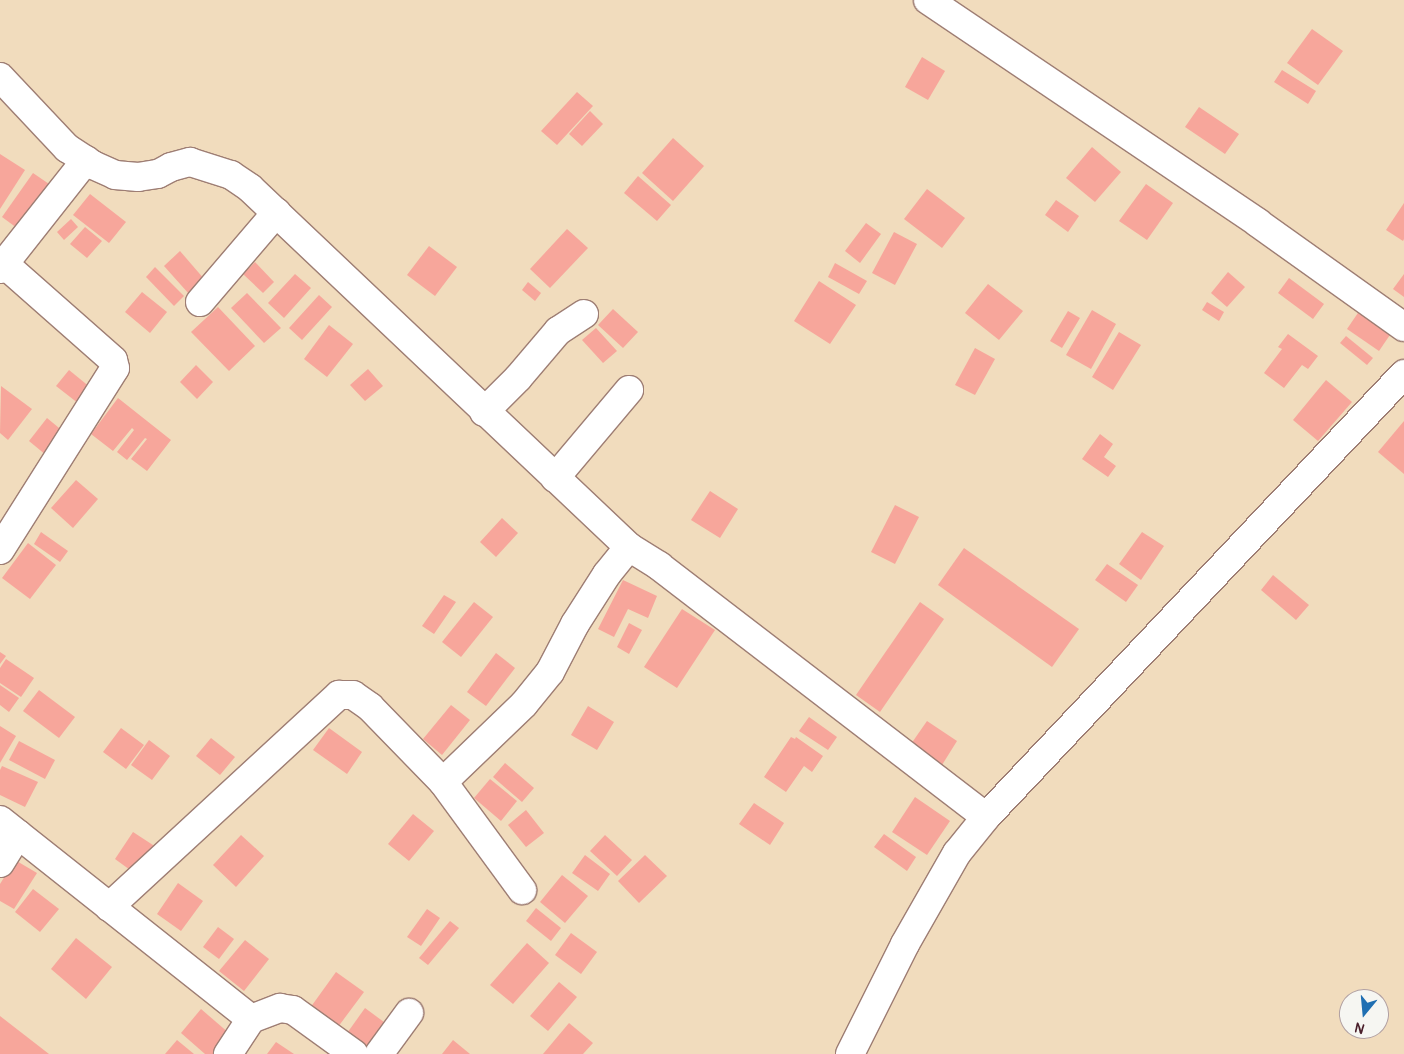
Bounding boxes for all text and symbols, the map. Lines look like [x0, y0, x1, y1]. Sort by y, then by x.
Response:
north arrow [1339, 989, 1389, 1039]
text: N [1353, 1018, 1367, 1037]

